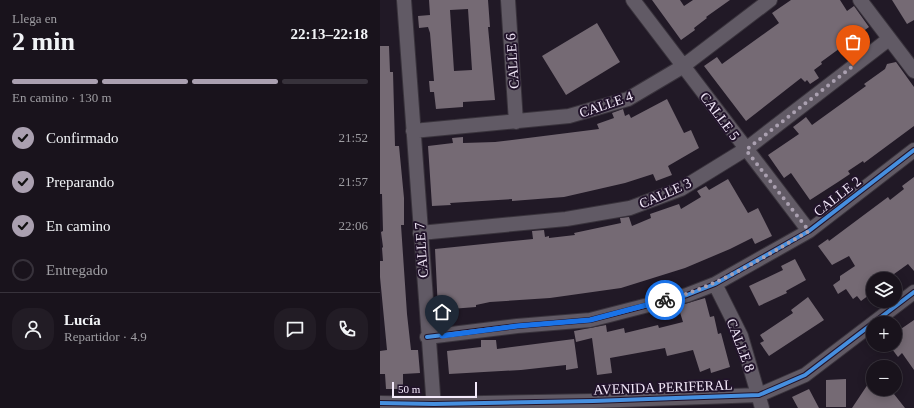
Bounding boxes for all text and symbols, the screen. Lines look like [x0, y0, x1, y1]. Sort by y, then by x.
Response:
text: Llega en [12, 11, 57, 26]
pin [836, 25, 870, 66]
text: 22:13–22:18 [291, 26, 368, 42]
text: 2 min [12, 27, 75, 56]
icon: bag [842, 31, 864, 53]
street label: CALLE 6 [503, 33, 522, 89]
street label: CALLE 4 [577, 88, 635, 121]
text: En camino · 130 m [12, 90, 112, 105]
street label: CALLE 5 [697, 90, 742, 143]
icon: check [12, 127, 34, 149]
text: Confirmado [46, 130, 119, 146]
text: 21:52 [338, 130, 368, 145]
icon: check [12, 171, 34, 193]
street label: CALLE 2 [811, 173, 864, 219]
text: Preparando [46, 174, 114, 190]
text: 21:57 [338, 174, 368, 189]
street label: CALLE 3 [637, 175, 694, 212]
icon: check [12, 215, 34, 237]
text: En camino [46, 218, 111, 234]
text: 22:06 [338, 218, 368, 233]
street label: CALLE 7 [412, 222, 431, 278]
text: Entregado [46, 262, 108, 278]
map controls [866, 272, 902, 396]
button: layers [866, 272, 902, 308]
courier [645, 280, 685, 320]
icon: bike [654, 289, 676, 311]
pin [425, 295, 459, 336]
icon: home [431, 301, 453, 323]
button: person [12, 308, 54, 350]
button: chat [274, 308, 316, 350]
button: phone [326, 308, 368, 350]
text: Lucía [64, 312, 101, 328]
button: + [866, 316, 902, 352]
street label: CALLE 8 [724, 317, 757, 374]
text: Repartidor · 4.9 [64, 329, 147, 344]
button: − [866, 360, 902, 396]
street label: AVENIDA PERIFERAL [593, 378, 733, 397]
scale bar [392, 380, 477, 399]
text: 50 m [398, 383, 420, 395]

